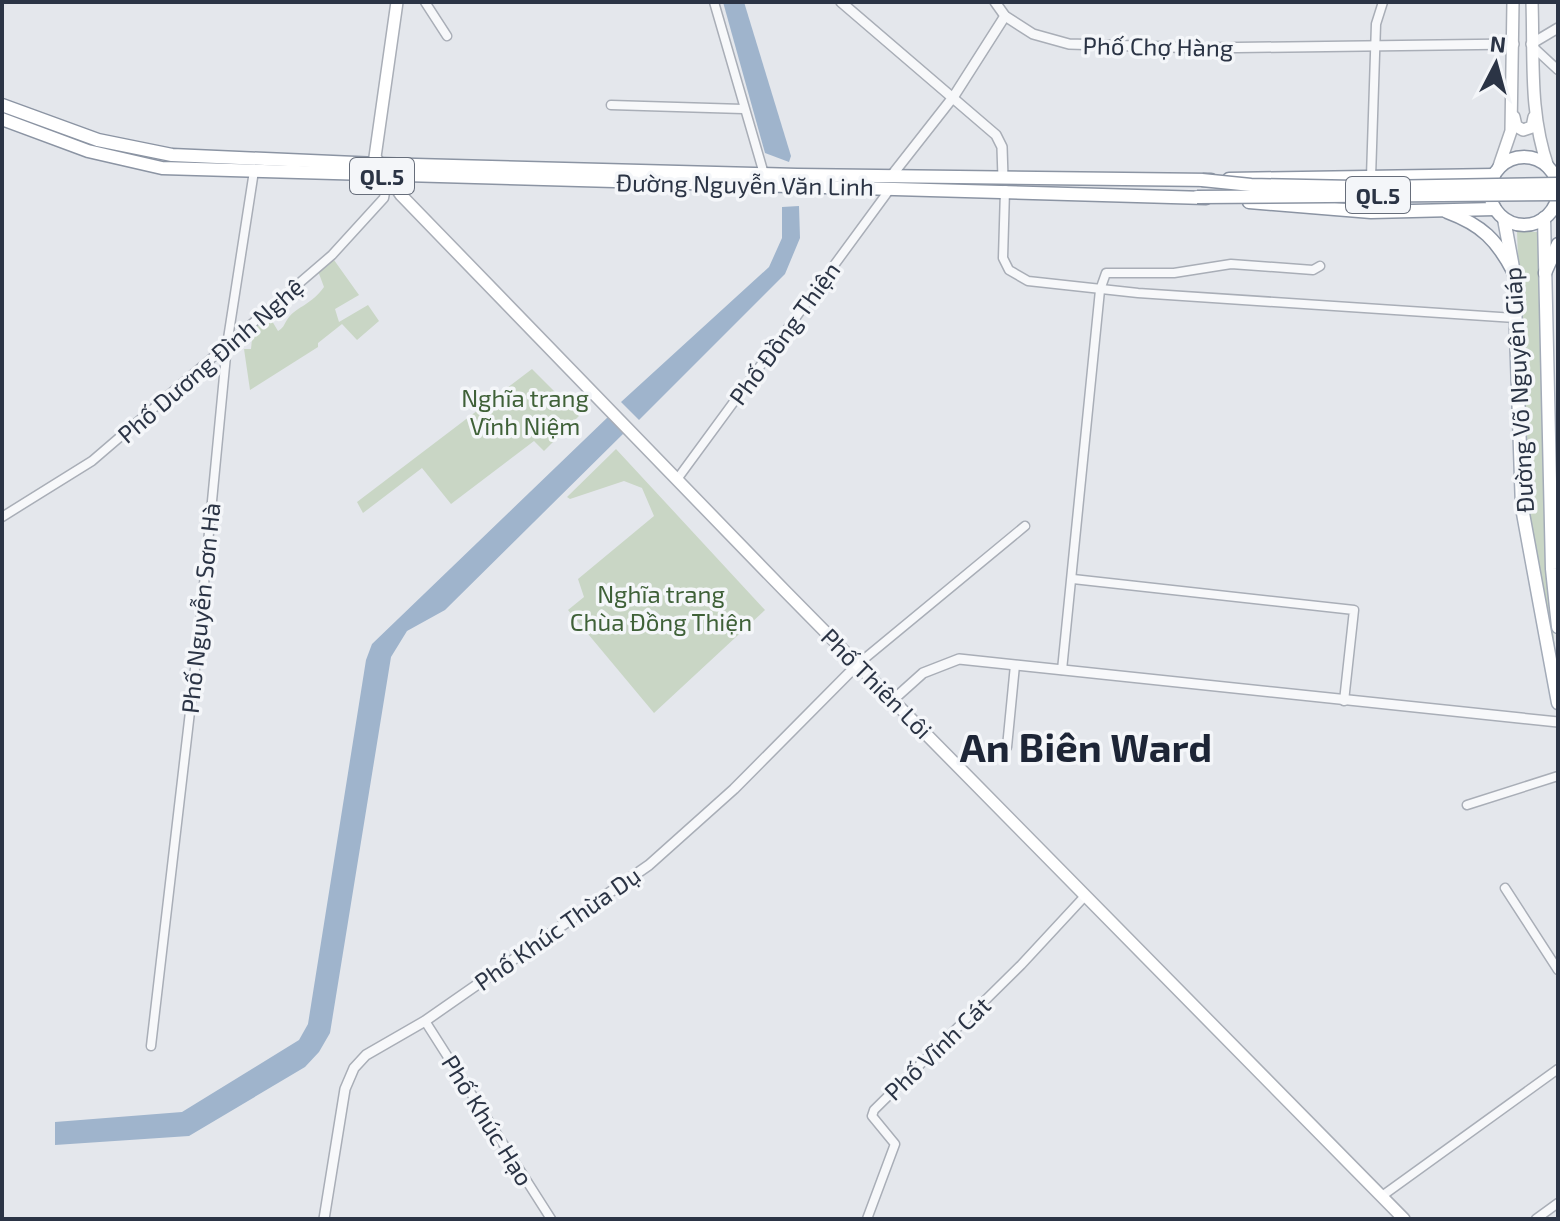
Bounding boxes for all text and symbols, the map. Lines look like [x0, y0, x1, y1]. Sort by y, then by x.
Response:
north arrow [1456, 24, 1536, 104]
text: N [1489, 29, 1507, 57]
street label: Phố Chợ Hàng [1082, 30, 1234, 62]
road number: QL.5 [350, 158, 414, 194]
street label: Đường Nguyễn Văn Linh [616, 167, 874, 201]
road number: QL.5 [1346, 177, 1410, 213]
street label: Phố Đồng Thiện [722, 256, 846, 410]
street label: Đường Võ Nguyên Giáp [1497, 266, 1539, 514]
street label: Phố Dương Đình Nghệ [111, 272, 309, 448]
park label: Nghĩa trang Vĩnh Niệm [461, 383, 589, 440]
street label: Phố Nguyễn Sơn Hà [175, 501, 225, 715]
park label: Nghĩa trang Chùa Đồng Thiện [570, 579, 752, 636]
street label: Phố Thiên Lôi [816, 622, 938, 744]
district label: An Biên Ward [960, 722, 1212, 770]
street label: Phố Khúc Thừa Dụ [468, 860, 646, 996]
street label: Phố Vĩnh Cát [878, 990, 996, 1106]
street label: Phố Khúc Hạo [436, 1049, 540, 1191]

